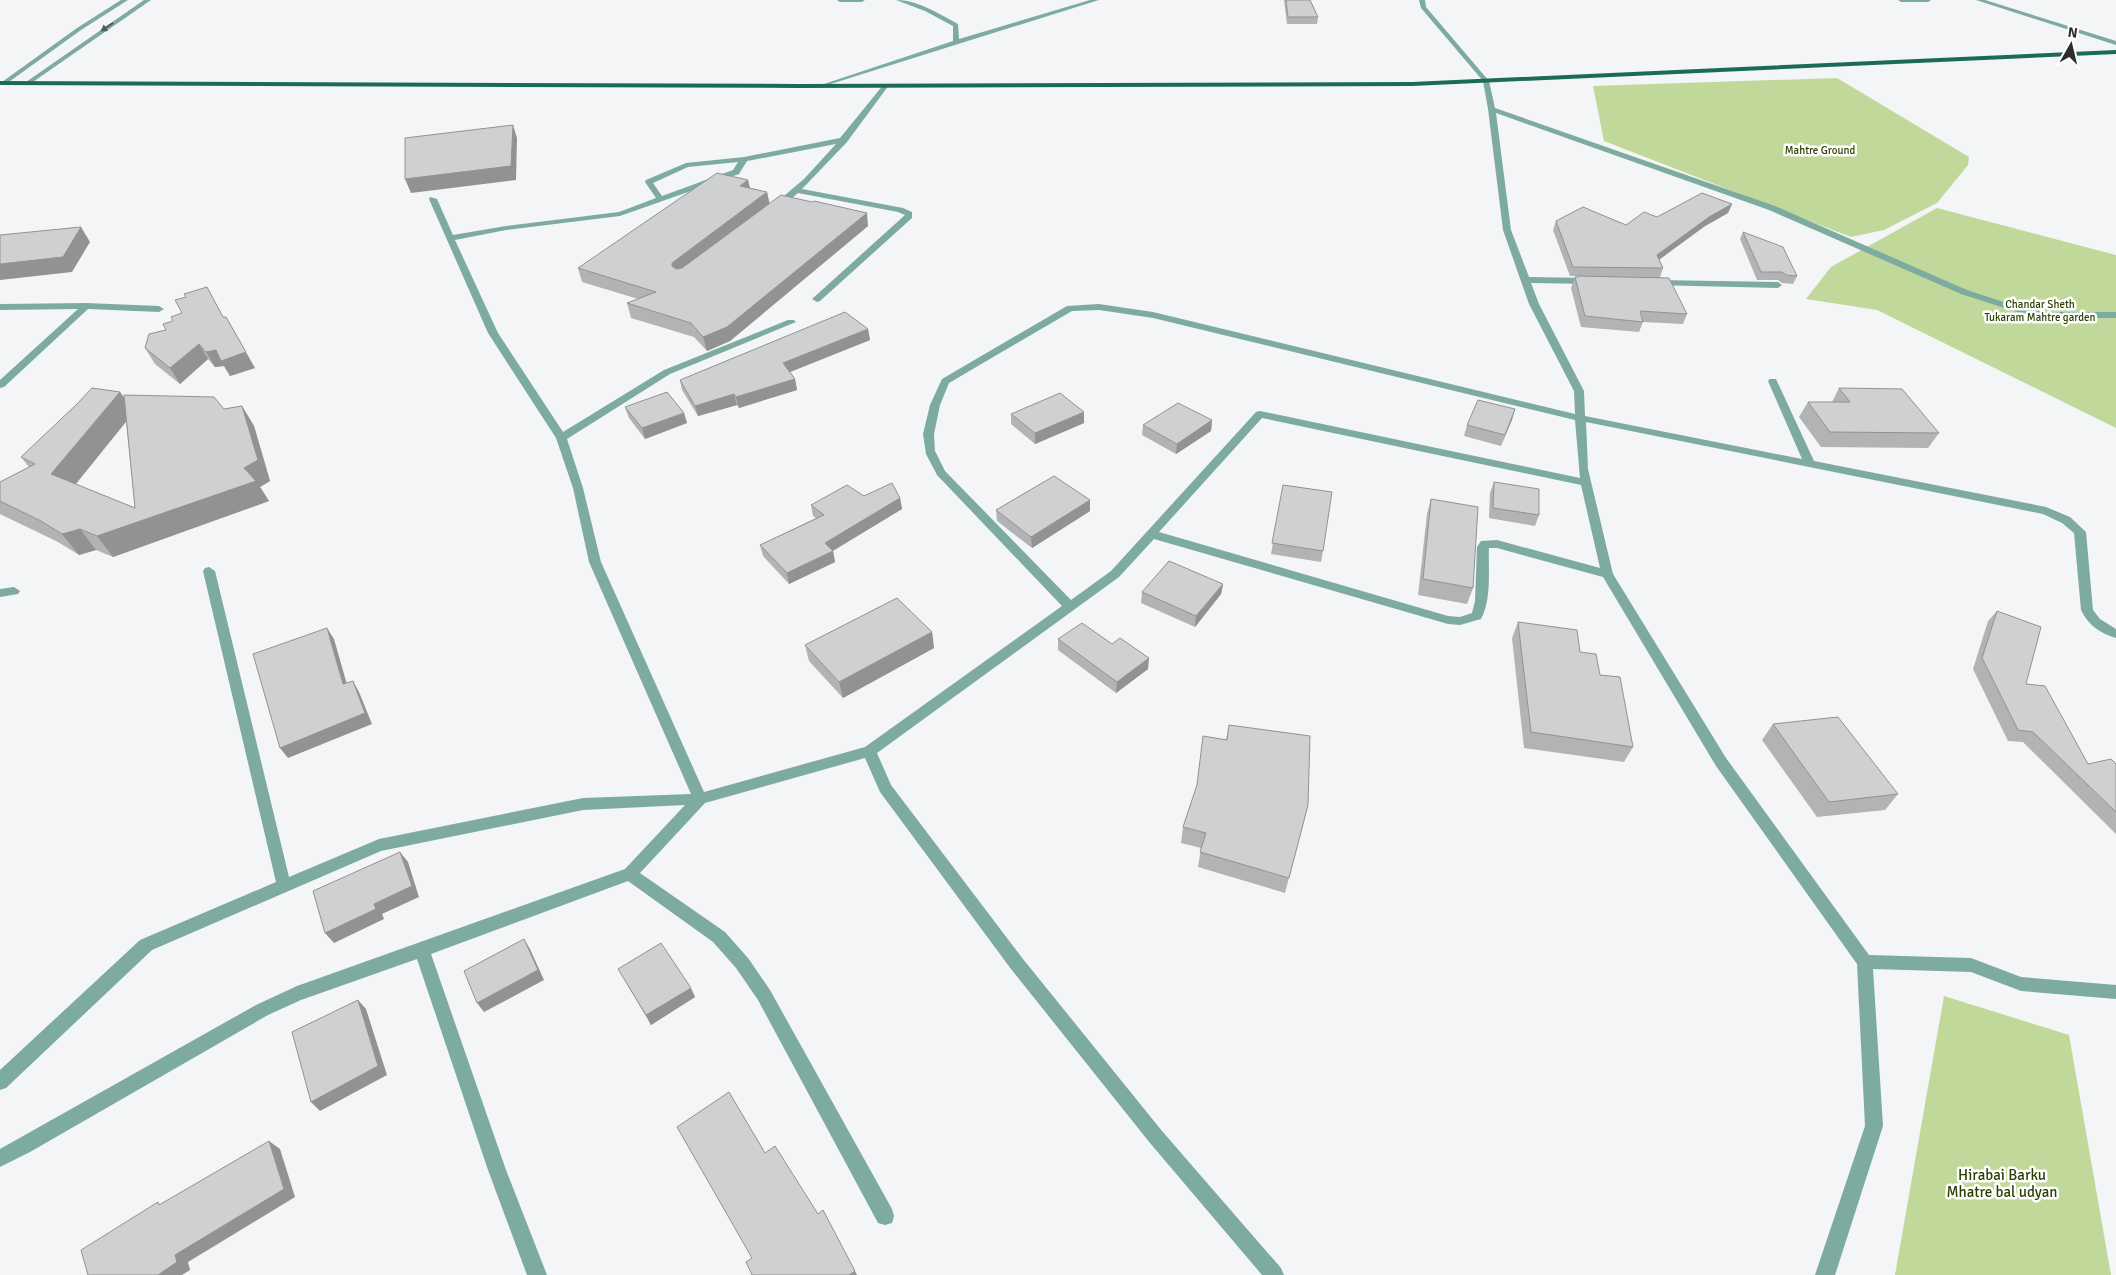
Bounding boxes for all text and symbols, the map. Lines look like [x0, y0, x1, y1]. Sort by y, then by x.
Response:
north arrow [2046, 20, 2096, 70]
one-way arrow [100, 22, 114, 32]
text: N [2067, 24, 2079, 42]
park label: Mahtre Ground [1785, 144, 1855, 157]
park label: Chandar Sheth Tukaram Mahtre garden [1984, 298, 2096, 324]
park label: Hirabai Barku Mhatre bal udyan [1946, 1166, 2058, 1201]

